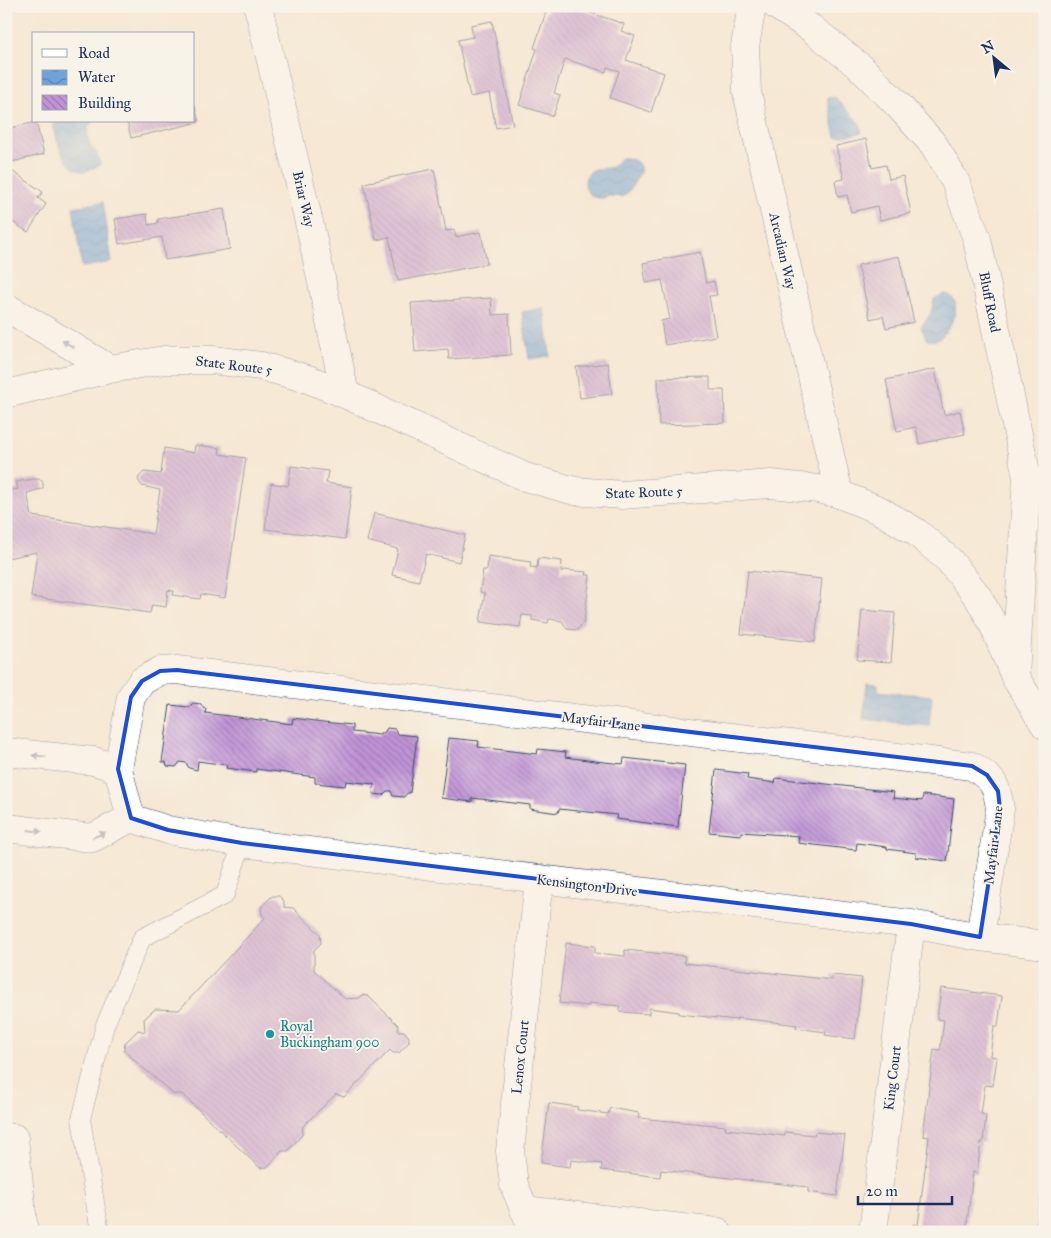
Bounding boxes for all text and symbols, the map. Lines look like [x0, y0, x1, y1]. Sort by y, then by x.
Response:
legend [32, 32, 195, 122]
north arrow [968, 32, 1018, 82]
text: N [979, 37, 997, 57]
text: Road [78, 44, 110, 62]
text: Water [78, 68, 115, 86]
text: Building [78, 94, 132, 112]
street label: Briar Way [289, 169, 318, 229]
street label: Arcadian Way [765, 210, 800, 292]
street label: Bluff Road [975, 270, 1004, 334]
one-way arrow [61, 339, 74, 348]
street label: State Route 5 [194, 352, 274, 379]
street label: State Route 5 [605, 483, 683, 502]
street label: Mayfair Lane [561, 708, 641, 735]
one-way arrow [31, 752, 47, 760]
street label: Mayfair Lane [980, 805, 1007, 885]
one-way arrow [27, 828, 43, 836]
one-way arrow [92, 830, 106, 838]
street label: Kensington Drive [536, 871, 638, 900]
place label: Royal Buckingham 900 [280, 1018, 379, 1051]
street label: Lenox Court [508, 1019, 533, 1095]
marker: Royal Buckingham 900 [264, 1028, 276, 1040]
street label: King Court [880, 1045, 905, 1111]
scale bar [858, 1173, 952, 1205]
text: 20 m [866, 1182, 898, 1200]

